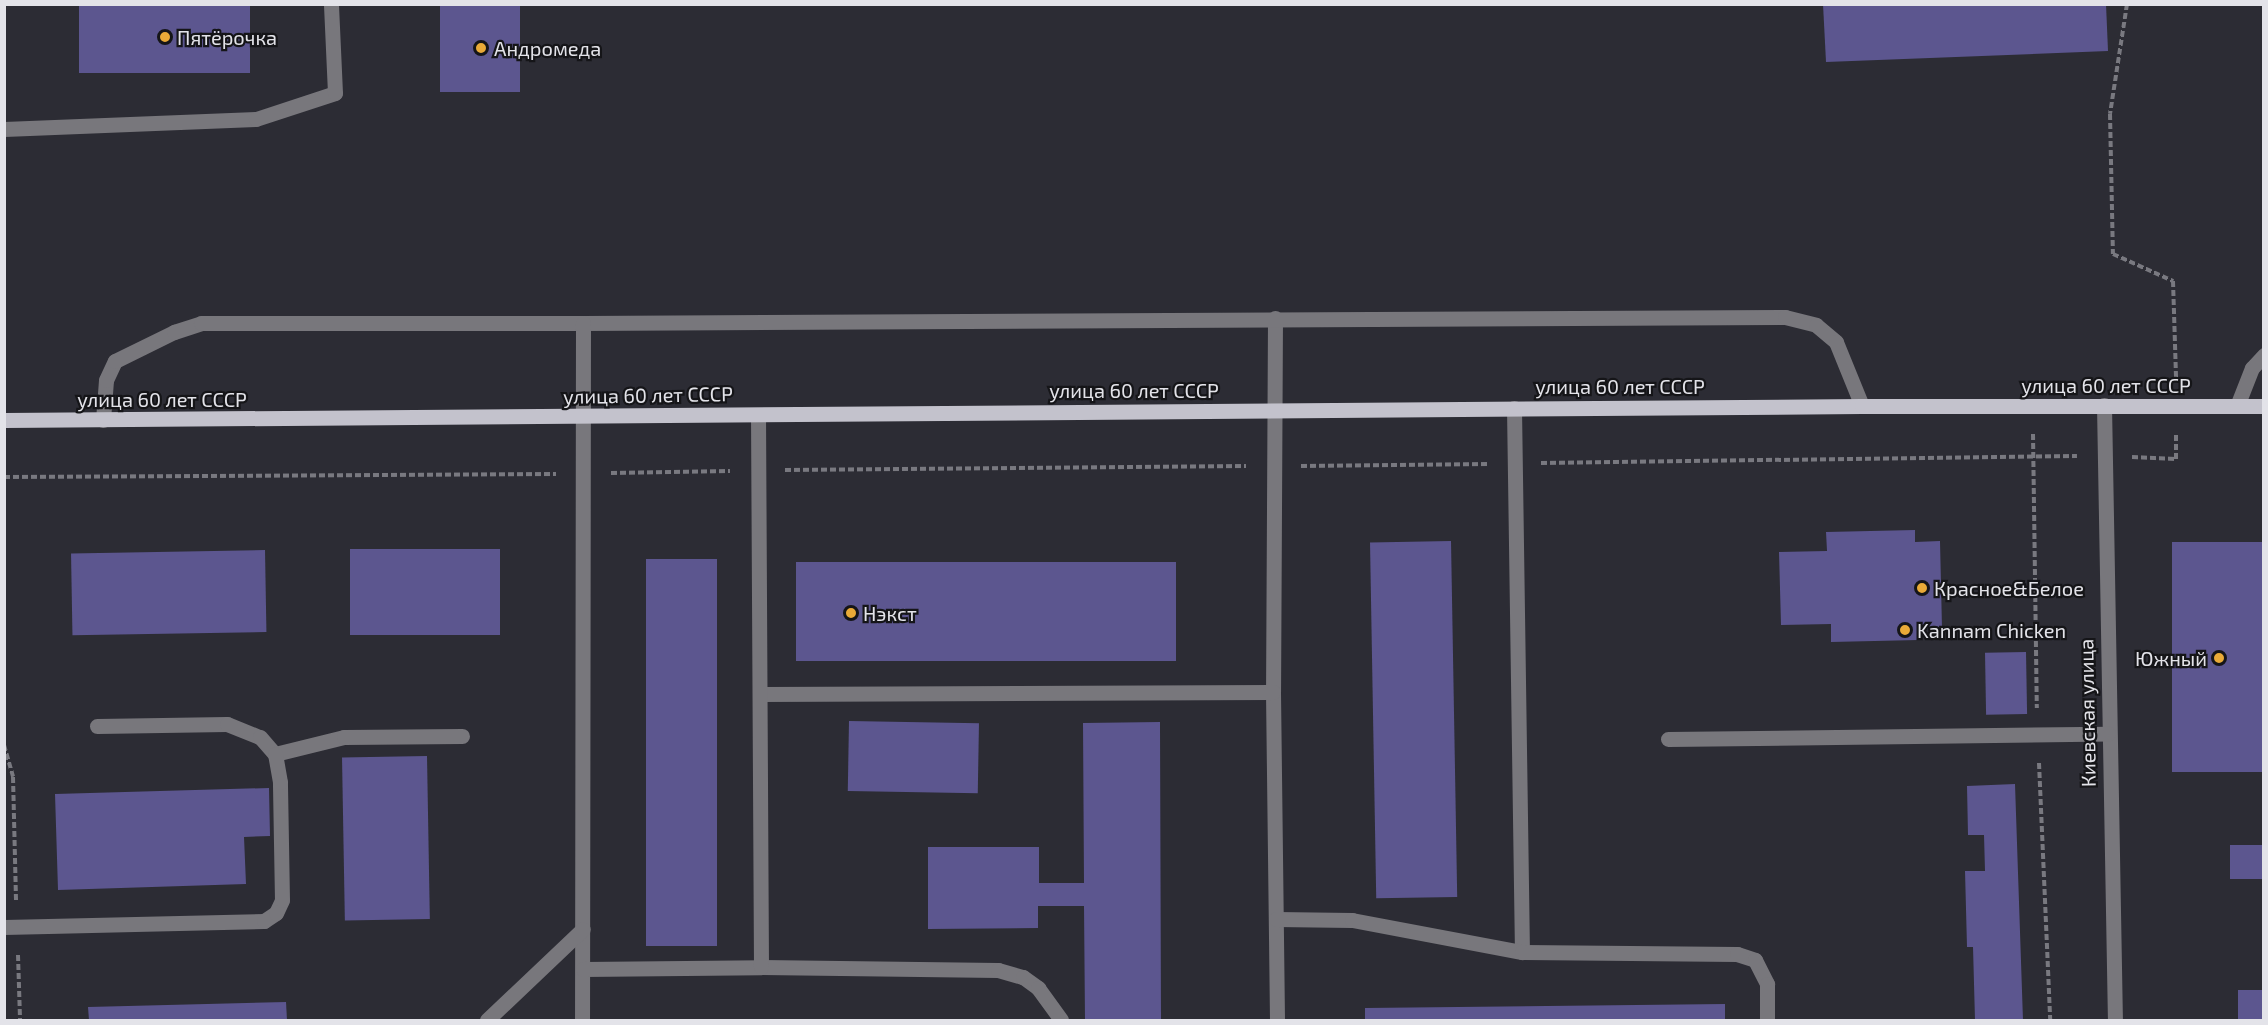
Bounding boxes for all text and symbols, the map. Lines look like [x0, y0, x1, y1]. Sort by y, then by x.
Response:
place label: Пятёрочка [177, 25, 277, 49]
marker: Пятёрочка [158, 30, 172, 44]
place label: Андромеда [494, 36, 601, 60]
marker: Андромеда [472, 39, 490, 57]
street label: улица 60 лет СССР [2021, 373, 2191, 397]
street label: улица 60 лет СССР [1535, 374, 1705, 398]
street label: улица 60 лет СССР [1049, 378, 1219, 402]
street label: улица 60 лет СССР [563, 382, 733, 408]
street label: улица 60 лет СССР [77, 387, 247, 411]
place label: Красное&Белое [1934, 576, 2084, 600]
marker: Красное&Белое [1915, 581, 1929, 595]
place label: Нэкст [863, 601, 917, 625]
marker: Нэкст [844, 606, 858, 620]
place label: Kannam Chicken [1917, 618, 2066, 642]
marker: Kannam Chicken [1898, 623, 1912, 637]
street label: Киевская улица [2074, 639, 2100, 787]
place label: Южный [2135, 646, 2207, 670]
marker: Южный [2212, 651, 2226, 665]

